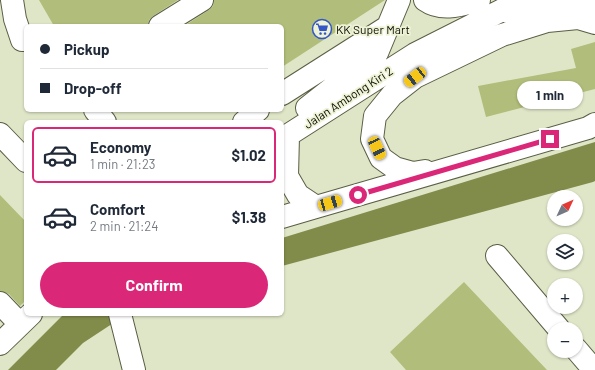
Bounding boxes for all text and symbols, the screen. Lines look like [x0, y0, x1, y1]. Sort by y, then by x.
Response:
supermarket icon: KK Super Mart [311, 18, 333, 40]
place label: KK Super Mart [336, 22, 410, 36]
text: Pickup [64, 40, 110, 58]
street label: Jalan Ambong Kiri 2 [301, 63, 395, 131]
car [402, 65, 428, 89]
text: Drop-off [64, 79, 122, 97]
callout: 1 min [517, 81, 583, 109]
text: 1 min [536, 87, 564, 103]
route end [541, 130, 559, 148]
car [366, 135, 388, 161]
icon: car [42, 137, 78, 173]
text: Economy [90, 138, 151, 156]
text: $1.02 [231, 146, 266, 164]
text: 1 min · 21:23 [90, 156, 155, 172]
route start [349, 186, 367, 204]
north arrow [547, 190, 583, 226]
map controls [547, 190, 583, 358]
car [317, 194, 343, 212]
icon: car [42, 199, 78, 235]
text: Comfort [90, 200, 145, 218]
text: $1.38 [232, 208, 266, 226]
text: 2 min · 21:24 [90, 218, 158, 234]
button: layers [547, 234, 583, 270]
button: Confirm [40, 262, 268, 308]
button: + [547, 278, 583, 314]
button: − [547, 322, 583, 358]

